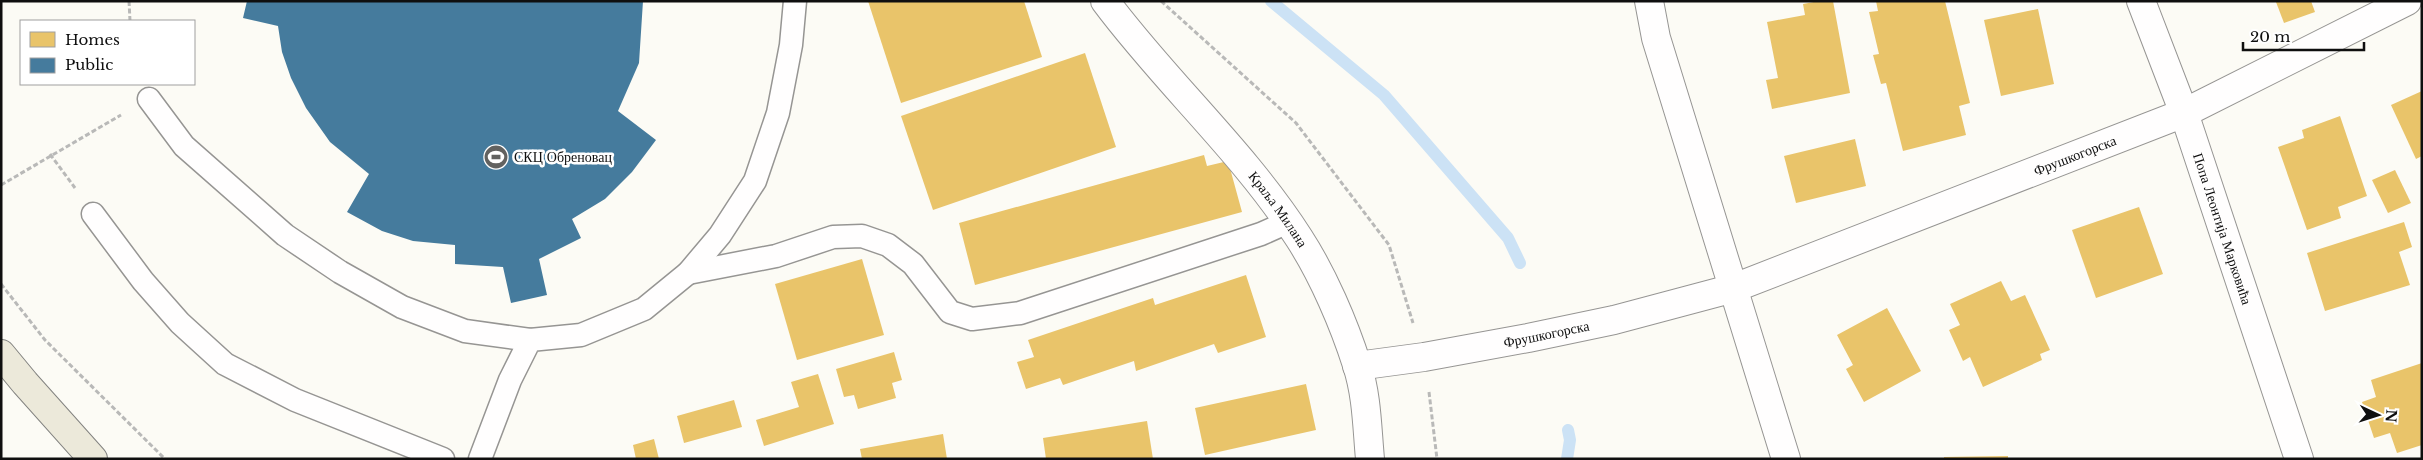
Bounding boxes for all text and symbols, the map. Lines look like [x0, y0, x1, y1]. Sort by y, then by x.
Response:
legend [20, 20, 195, 85]
scale bar [2243, 20, 2364, 52]
text: 20 m [2250, 27, 2290, 46]
text: Homes [65, 30, 120, 49]
text: Public [65, 55, 113, 74]
street label: Фрушкогорска [2031, 131, 2119, 180]
sports icon: СКЦ Обреновац [483, 144, 509, 170]
place label: СКЦ Обреновац [514, 148, 612, 166]
street label: Попа Леонтија Марковића [2189, 151, 2256, 308]
street label: Краља Милана [1245, 167, 1312, 251]
street label: Фрушкогорска [1502, 316, 1592, 351]
north arrow [2353, 390, 2403, 440]
text: N [2382, 409, 2400, 423]

